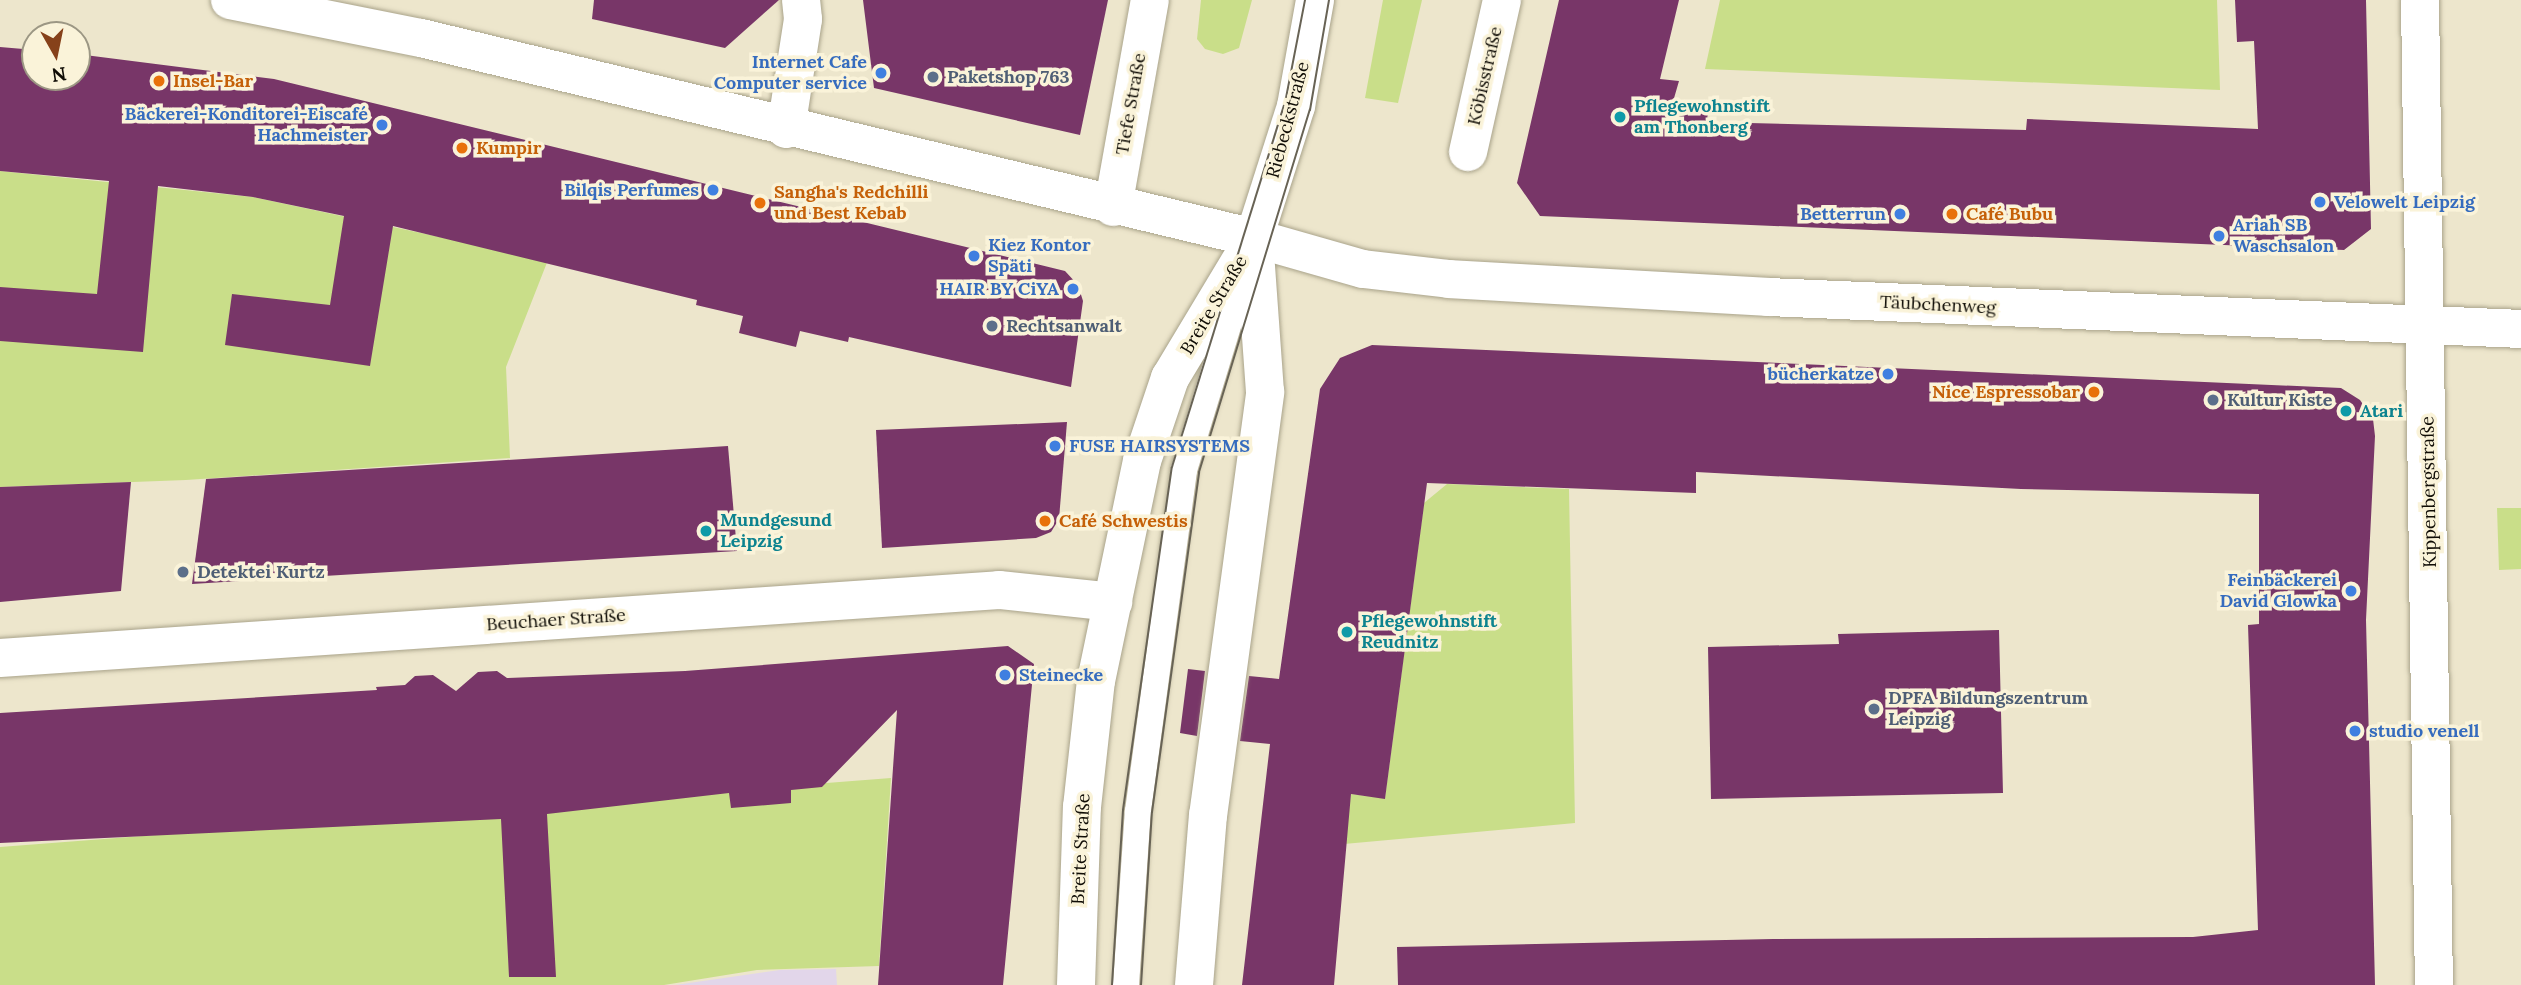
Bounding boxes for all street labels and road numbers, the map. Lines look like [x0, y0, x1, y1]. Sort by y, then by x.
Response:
street label: Köbisstraße [1463, 25, 1507, 127]
street label: Tiefe Straße [1111, 51, 1151, 157]
street label: Riebeckstraße [1262, 59, 1314, 181]
street label: Breite Straße [1176, 252, 1252, 358]
street label: Täubchenweg [1879, 291, 1997, 319]
street label: Kippenbergstraße [2417, 416, 2441, 568]
street label: Beuchaer Straße [486, 604, 626, 636]
street label: Breite Straße [1067, 793, 1095, 905]

